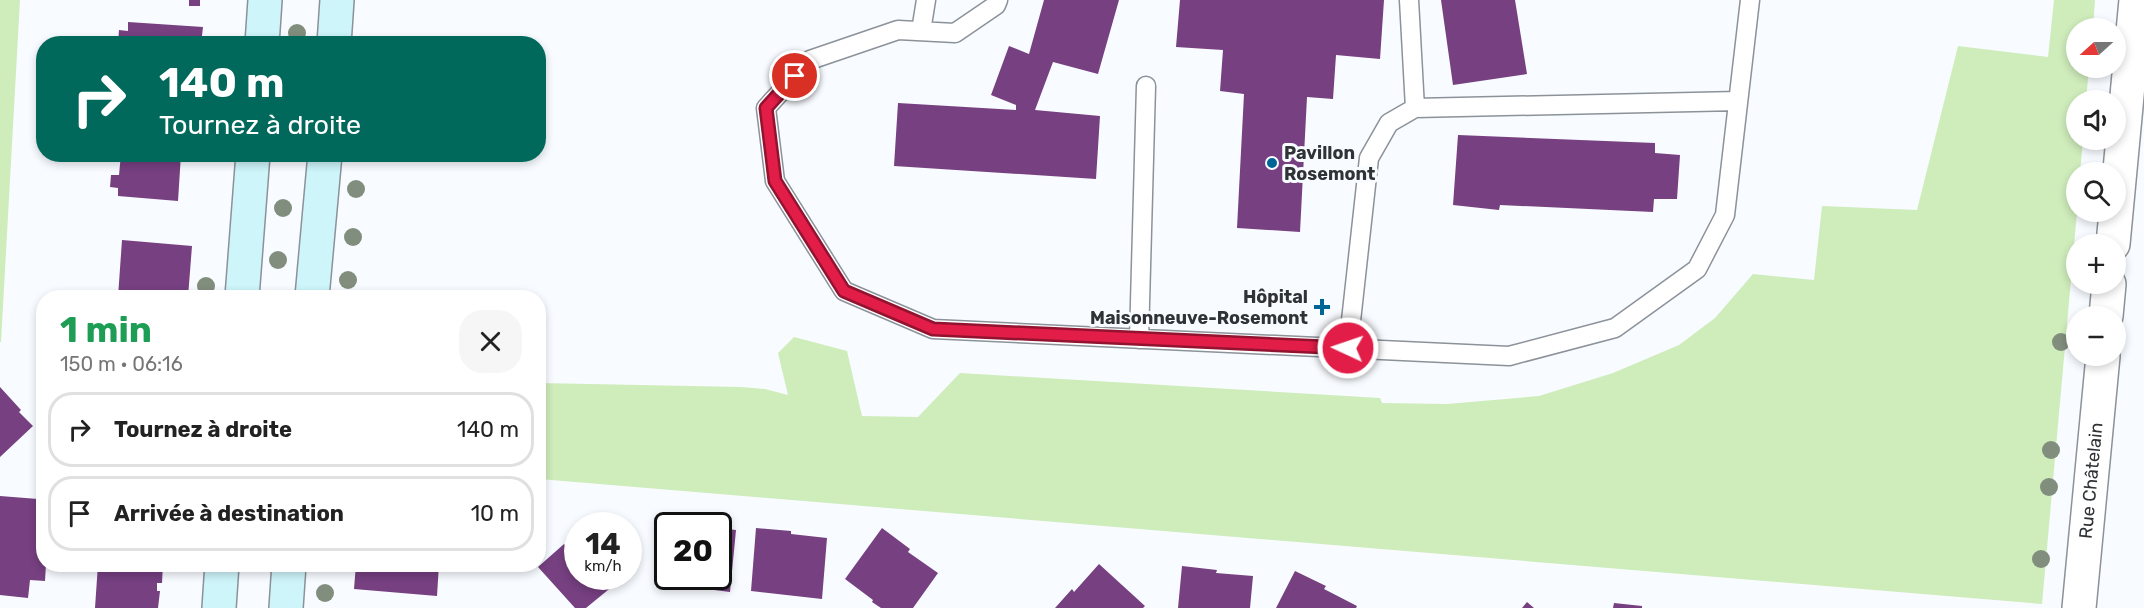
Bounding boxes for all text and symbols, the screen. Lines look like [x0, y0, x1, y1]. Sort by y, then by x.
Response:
north arrow [2066, 18, 2126, 78]
map controls [2066, 18, 2126, 366]
pin [769, 50, 820, 101]
text: 140 m [159, 58, 285, 108]
icon: arrive [778, 59, 811, 92]
icon: right [60, 60, 138, 138]
button: sound [2066, 90, 2126, 150]
text: Tournez à droite [159, 109, 361, 141]
place label: Pavillon Rosemont [1284, 142, 1375, 185]
marker: Pavillon Rosemont [1265, 156, 1279, 170]
button: search [2066, 162, 2126, 222]
button: + [2066, 234, 2126, 294]
place label: Hôpital Maisonneuve-Rosemont [1090, 286, 1308, 329]
marker: Hôpital Maisonneuve-Rosemont [1313, 298, 1331, 316]
button: − [2066, 306, 2126, 366]
text: 1 min [60, 308, 152, 351]
button: close [459, 310, 522, 373]
position arrow [1316, 316, 1380, 380]
text: 150 m · 06:16 [60, 352, 183, 376]
icon: right [63, 413, 96, 446]
text: Tournez à droite [114, 416, 292, 443]
text: 140 m [457, 416, 519, 443]
street label: Rue Châtelain [2075, 421, 2108, 540]
icon: arrive [63, 497, 96, 530]
text: Arrivée à destination [114, 500, 344, 527]
text: 10 m [471, 500, 519, 527]
speed limit sign: 20 [654, 512, 732, 590]
text: 14 [585, 526, 621, 562]
text: km/h [584, 557, 622, 575]

